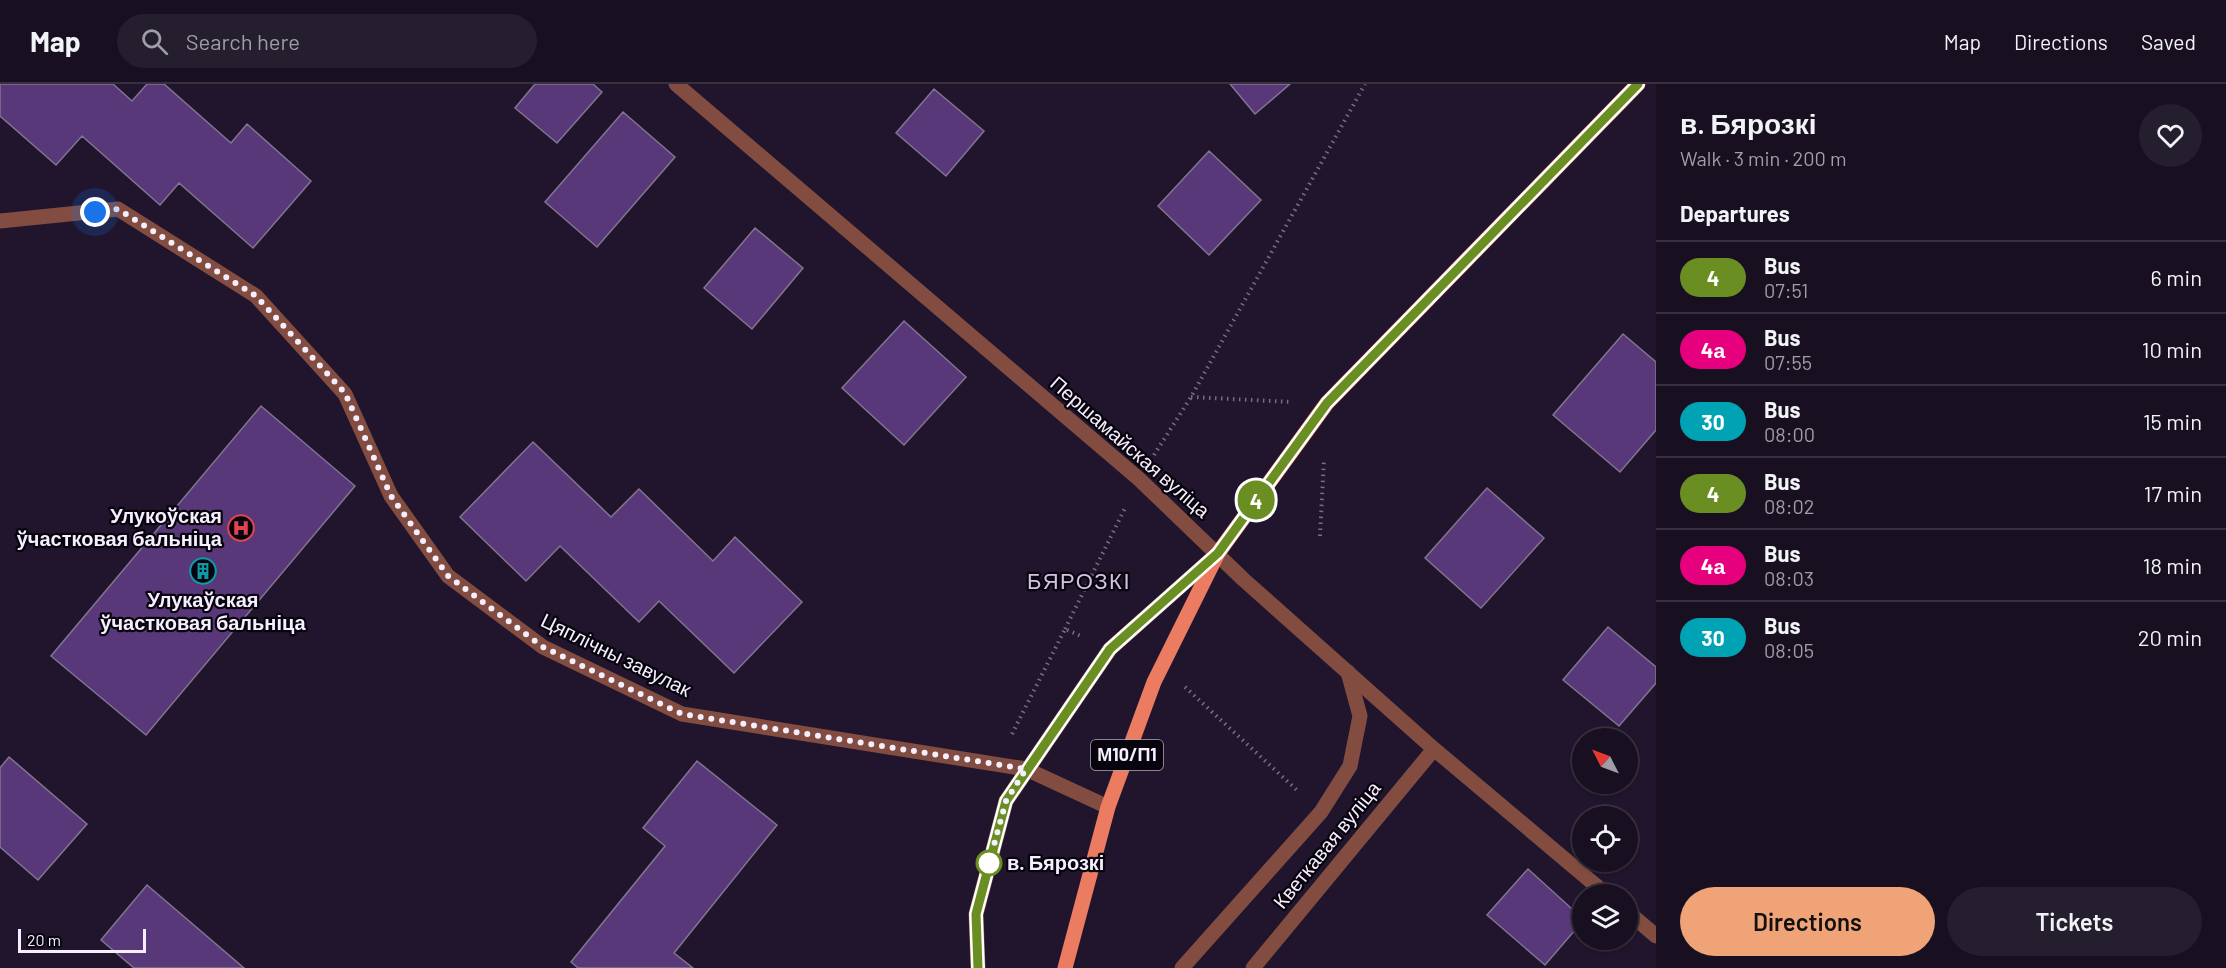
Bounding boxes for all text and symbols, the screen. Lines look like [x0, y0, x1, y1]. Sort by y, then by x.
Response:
search box [117, 14, 537, 68]
text: Map [30, 24, 81, 58]
icon: search [138, 25, 171, 58]
text: Search here [186, 28, 300, 54]
text: Map [1944, 29, 1981, 54]
text: Directions [2014, 29, 2108, 54]
text: Saved [2141, 29, 2196, 54]
button: heart [2139, 104, 2202, 167]
text: в. Бярозкі [1680, 106, 1816, 140]
text: Walk · 3 min · 200 m [1680, 146, 1846, 170]
your location [80, 197, 110, 227]
text: Departures [1680, 200, 1790, 226]
text: Bus [1764, 252, 1801, 278]
text: 6 min [2151, 264, 2202, 290]
text: 4 [1707, 265, 1719, 290]
text: 07:51 [1764, 278, 1808, 302]
text: Bus [1764, 324, 1801, 350]
text: 10 min [2142, 336, 2202, 362]
text: 4а [1701, 337, 1725, 362]
text: 07:55 [1764, 350, 1812, 374]
street label: Першамайская вуліца [1046, 370, 1216, 523]
text: Bus [1764, 396, 1801, 422]
text: 15 min [2143, 408, 2202, 434]
text: 30 [1701, 409, 1725, 434]
text: 08:00 [1764, 422, 1815, 446]
text: Bus [1764, 468, 1801, 494]
line badge: 4 [1236, 480, 1276, 520]
text: 17 min [2144, 480, 2202, 506]
text: 4 [1707, 481, 1719, 506]
text: 4 [1250, 488, 1262, 513]
text: 08:02 [1764, 494, 1815, 518]
place label: Улукоўская ўчастковая бальніца [17, 503, 223, 550]
hospital icon: Улукоўская ўчастковая бальніца [226, 513, 256, 543]
text: Bus [1764, 540, 1801, 566]
text: 18 min [2143, 552, 2202, 578]
text: 4а [1701, 553, 1725, 578]
building icon: Улукаўская ўчастковая бальніца [188, 556, 218, 586]
text: 08:03 [1764, 566, 1814, 590]
district label: БЯРОЗКІ [1027, 567, 1131, 593]
place label: Улукаўская ўчастковая бальніца [100, 587, 307, 634]
street label: Цяплічны завулак [537, 607, 696, 701]
text: Bus [1764, 612, 1801, 638]
text: 20 min [2138, 624, 2202, 650]
text: 30 [1701, 625, 1725, 650]
text: 08:05 [1764, 638, 1814, 662]
north arrow [1572, 728, 1638, 794]
map controls [1572, 728, 1638, 950]
road number: М10/П1 [1091, 740, 1163, 770]
street label: Кветкавая вуліца [1268, 775, 1385, 913]
button: locate [1572, 806, 1638, 872]
marker: в. Бярозкі [976, 850, 1002, 876]
place label: в. Бярозкі [1007, 850, 1104, 874]
button: layers [1572, 884, 1638, 950]
button: Directions [1680, 887, 1935, 956]
button: Tickets [1947, 887, 2202, 956]
scale bar [18, 926, 146, 954]
text: 20 m [27, 930, 61, 949]

